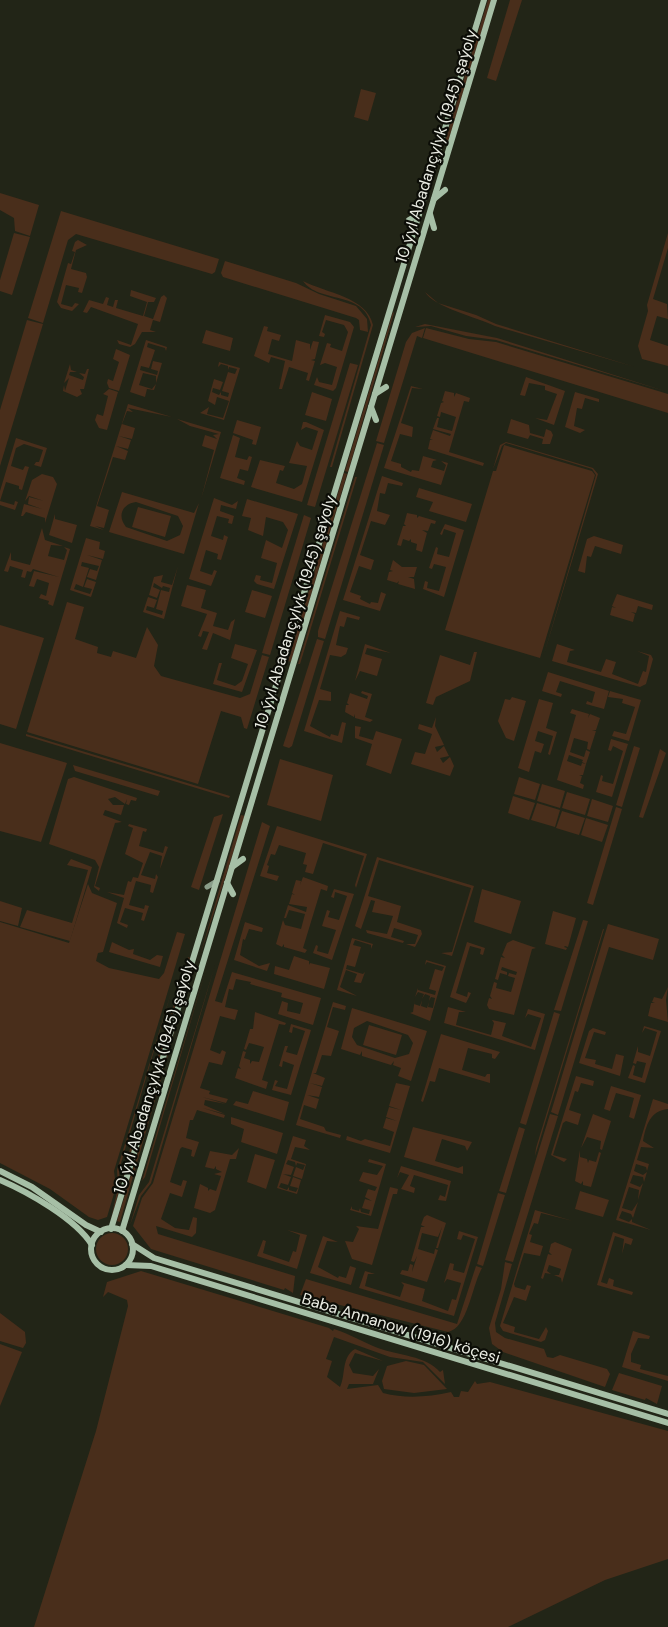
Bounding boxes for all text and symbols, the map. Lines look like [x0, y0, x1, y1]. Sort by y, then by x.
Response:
street label: 10 ýyl Abadançylyk (1945) şaýoly [390, 27, 482, 265]
street label: 10 ýyl Abadançylyk (1945) şaýoly [249, 493, 341, 731]
street label: 10 ýyl Abadançylyk (1945) şaýoly [108, 958, 200, 1196]
street label: Baba Annanow (1916) köçesi [299, 1288, 503, 1368]

